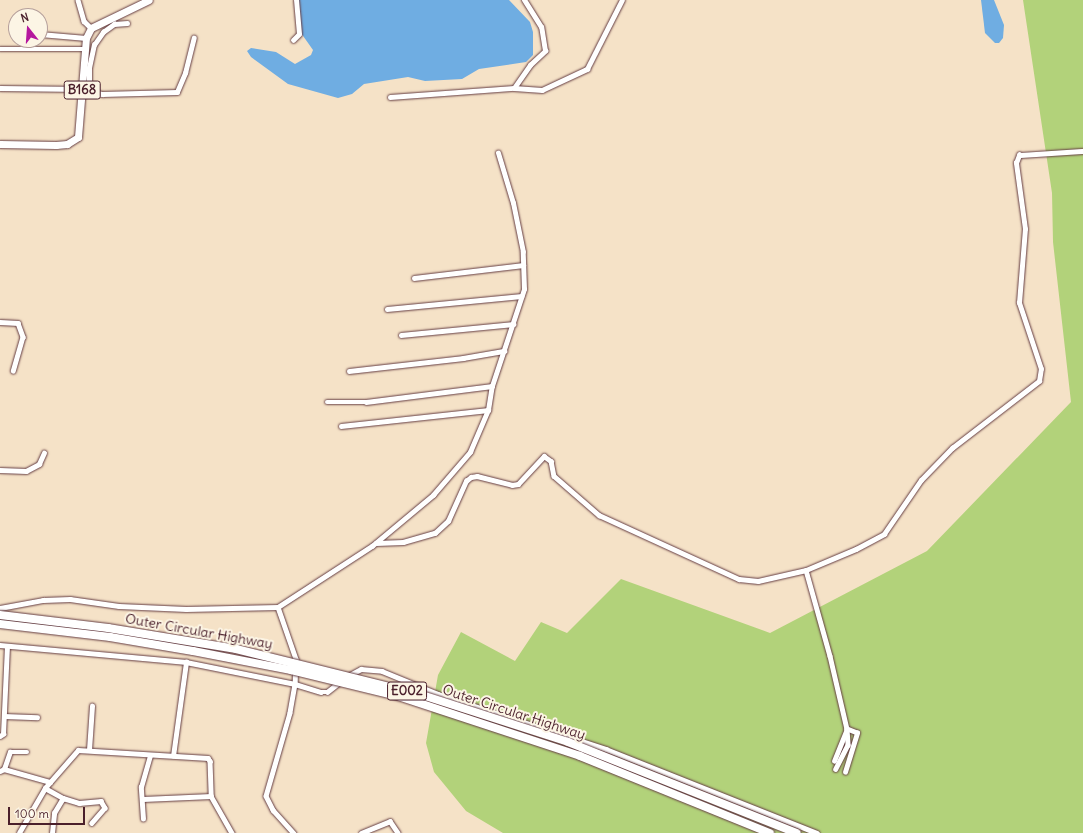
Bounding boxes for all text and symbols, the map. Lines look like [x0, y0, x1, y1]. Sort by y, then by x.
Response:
north arrow [8, 8, 48, 48]
text: N [19, 10, 30, 25]
road number: B168 [63, 79, 101, 101]
street label: Outer Circular Highway [124, 610, 274, 652]
road number: E002 [387, 680, 427, 702]
street label: Outer Circular Highway [440, 681, 588, 743]
scale bar [10, 799, 87, 825]
text: 100 m [15, 806, 49, 821]

